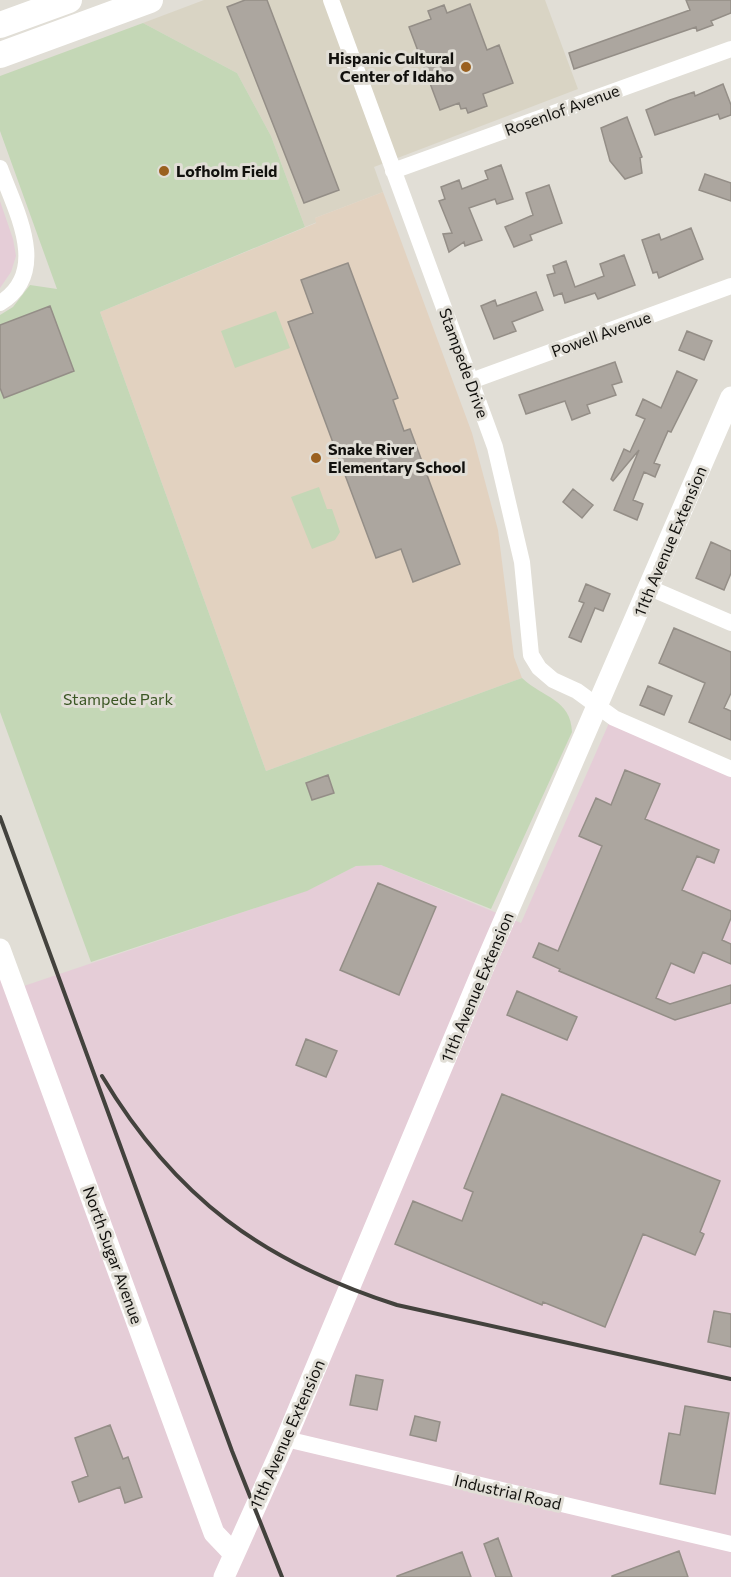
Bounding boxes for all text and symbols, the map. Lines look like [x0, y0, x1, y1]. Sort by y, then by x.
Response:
place label: Hispanic Cultural Center of Idaho [328, 48, 454, 85]
marker: Hispanic Cultural Center of Idaho [459, 60, 473, 74]
street label: Rosenlof Avenue [502, 80, 622, 139]
place label: Lofholm Field [176, 161, 277, 180]
marker: Lofholm Field [157, 164, 171, 178]
street label: Stampede Drive [436, 305, 493, 420]
street label: Powell Avenue [548, 307, 653, 360]
place label: Snake River Elementary School [328, 439, 466, 476]
marker: Snake River Elementary School [309, 451, 323, 465]
street label: 11th Avenue Extension [629, 463, 710, 619]
park label: Stampede Park [63, 689, 173, 708]
street label: 11th Avenue Extension [436, 909, 517, 1065]
street label: North Sugar Avenue [80, 1184, 147, 1326]
street label: 11th Avenue Extension [245, 1356, 328, 1511]
street label: Industrial Road [453, 1470, 563, 1513]

